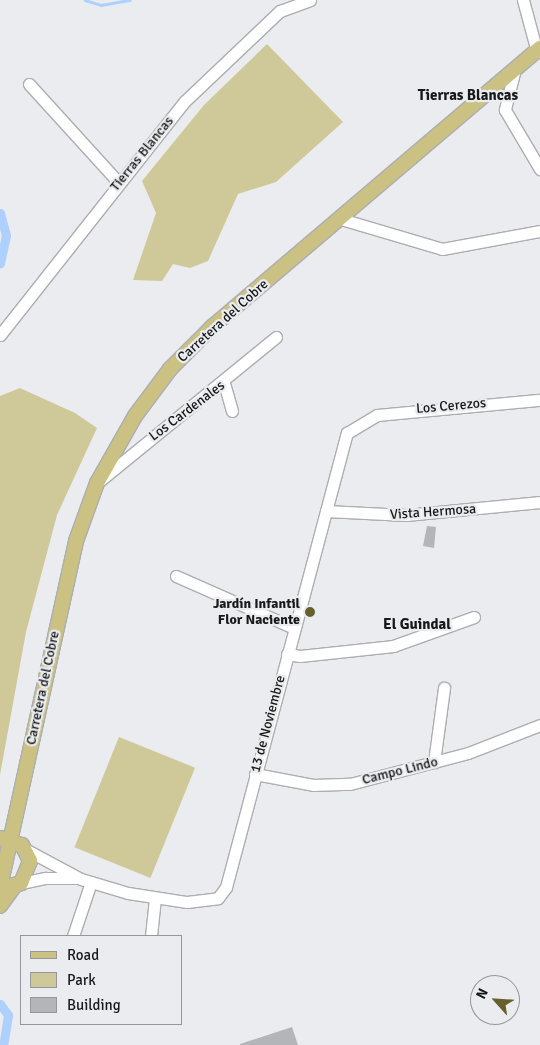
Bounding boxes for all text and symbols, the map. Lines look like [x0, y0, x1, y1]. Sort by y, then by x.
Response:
district label: Tierras Blancas [418, 87, 518, 105]
street label: Tierras Blancas [107, 113, 177, 195]
street label: Carretera del Cobre [174, 276, 272, 366]
street label: Los Cardenales [146, 377, 228, 445]
street label: Los Cerezos [415, 395, 487, 417]
street label: Vista Hermosa [389, 501, 477, 523]
place label: Jardín Infantil Flor Naciente [213, 596, 300, 628]
marker: Jardín Infantil Flor Naciente [304, 606, 316, 618]
district label: El Guindal [383, 616, 451, 634]
street label: Carretera del Cobre [23, 630, 63, 746]
street label: 13 de Noviembre [247, 674, 289, 774]
street label: Campo Lindo [360, 753, 440, 789]
legend [20, 935, 182, 1025]
text: Road [67, 946, 99, 964]
text: Park [67, 971, 96, 989]
north arrow [470, 975, 520, 1025]
text: N [472, 986, 492, 1002]
text: Building [67, 996, 121, 1014]

